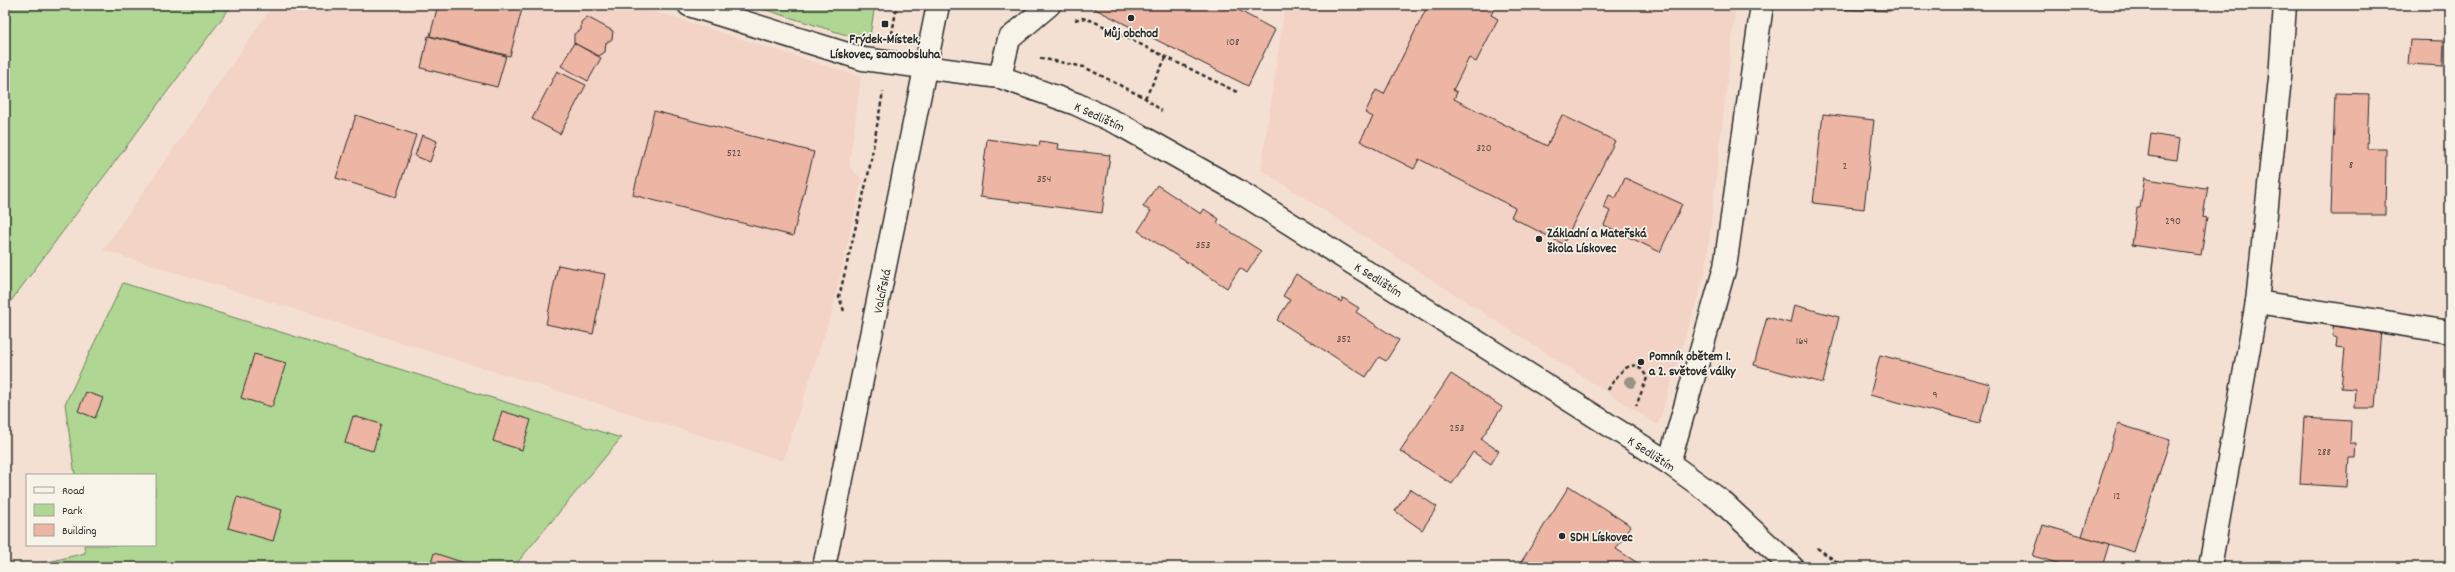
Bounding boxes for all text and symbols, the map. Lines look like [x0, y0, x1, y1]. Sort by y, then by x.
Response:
marker: Můj obchod [1126, 13, 1136, 23]
marker: Frýdek-Místek, Lískovec, samoobsluha [880, 19, 890, 29]
place label: Můj obchod [1104, 25, 1158, 44]
place label: Frýdek-Místek, Lískovec, samoobsluha [830, 31, 941, 65]
house number: 108 [1227, 35, 1239, 51]
street label: K Sedlištím [1071, 98, 1127, 138]
house number: 320 [1476, 141, 1492, 157]
house number: 522 [727, 146, 742, 162]
house number: 8 [2349, 158, 2353, 174]
house number: 2 [1843, 159, 1848, 175]
house number: 354 [1037, 172, 1051, 188]
house number: 290 [2165, 214, 2181, 230]
place label: Základní a Mateřská škola Lískovec [1547, 225, 1647, 259]
marker: Základní a Mateřská škola Lískovec [1534, 234, 1544, 244]
house number: 353 [1196, 238, 1211, 254]
street label: K Sedlištím [1350, 259, 1406, 303]
street label: Valcířská [869, 267, 898, 316]
house number: 352 [1337, 332, 1352, 348]
house number: 164 [1796, 334, 1808, 350]
place label: Pomník obětem 1. a 2. světové války [1649, 348, 1736, 382]
marker: Pomník obětem 1. a 2. světové války [1636, 357, 1646, 367]
house number: 9 [1932, 388, 1938, 404]
house number: 253 [1450, 421, 1465, 437]
street label: K Sedlištím [1623, 432, 1678, 478]
house number: 288 [2317, 445, 2331, 461]
legend [26, 474, 156, 546]
text: Road [62, 483, 84, 500]
house number: 12 [2113, 489, 2121, 505]
text: Park [62, 503, 83, 520]
text: Building [62, 523, 97, 540]
place label: SDH Lískovec [1570, 529, 1633, 548]
marker: SDH Lískovec [1557, 531, 1567, 541]

